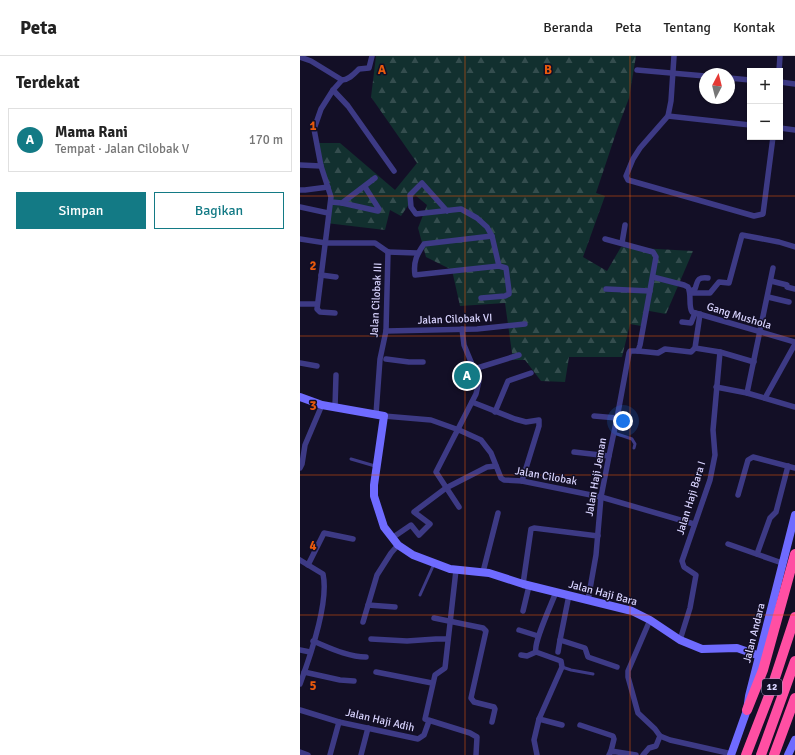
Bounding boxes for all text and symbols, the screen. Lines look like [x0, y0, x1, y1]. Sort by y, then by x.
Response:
text: Peta [20, 16, 57, 40]
text: Beranda [543, 19, 593, 36]
text: Peta [615, 19, 642, 36]
text: Tentang [664, 19, 711, 36]
text: Kontak [733, 19, 775, 36]
text: A [378, 62, 387, 78]
text: B [544, 62, 552, 78]
north arrow [699, 68, 735, 104]
map controls [747, 68, 783, 140]
button: + [747, 68, 783, 104]
text: Terdekat [16, 72, 80, 93]
button: − [747, 104, 783, 140]
text: 1 [309, 118, 317, 134]
text: Mama Rani [55, 123, 128, 141]
text: A [26, 132, 34, 148]
text: 170 m [249, 132, 283, 148]
text: Tempat · Jalan Cilobak V [55, 141, 189, 157]
button: Simpan [16, 192, 146, 229]
button: Bagikan [154, 192, 284, 229]
text: 2 [309, 258, 317, 274]
street label: Jalan Cilobak III [368, 262, 384, 338]
street label: Gang Mushola [705, 300, 773, 332]
street label: Jalan Cilobak VI [417, 311, 493, 327]
pin: A [454, 361, 480, 391]
text: 3 [309, 398, 317, 414]
your location [613, 411, 633, 431]
street label: Jalan Haji Jeman [583, 437, 609, 517]
street label: Jalan Haji Bara I [674, 460, 708, 536]
street label: Jalan Cilobak [514, 464, 579, 488]
text: 4 [309, 538, 317, 554]
street label: Jalan Haji Bara [567, 578, 639, 609]
street label: Jalan Andara [740, 601, 768, 664]
text: 5 [309, 678, 317, 694]
road number: 12 [762, 679, 782, 695]
street label: Jalan Haji Adih [344, 706, 416, 734]

